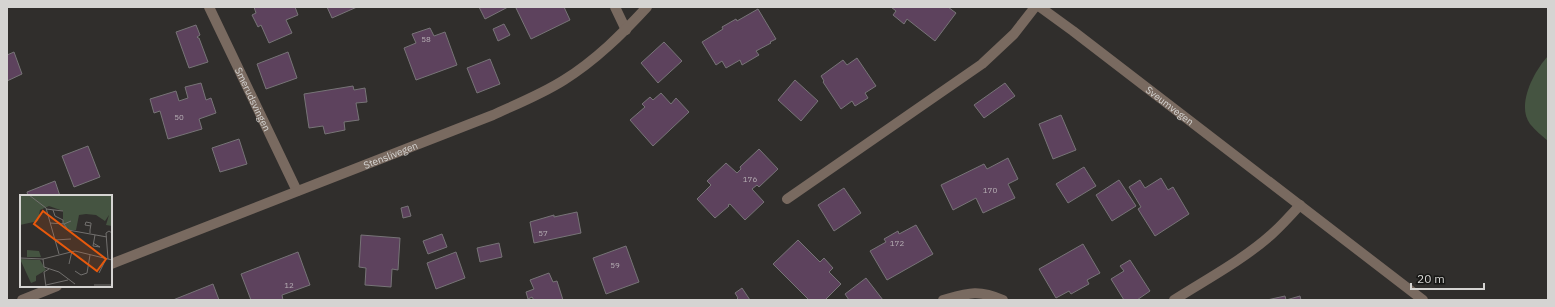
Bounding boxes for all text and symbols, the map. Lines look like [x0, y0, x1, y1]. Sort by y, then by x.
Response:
house number: 58 [421, 34, 431, 44]
street label: Smerudsvingen [232, 65, 273, 133]
street label: Sveumvegen [1143, 83, 1196, 128]
house number: 50 [174, 112, 184, 122]
street label: Stenslivegen [362, 139, 420, 172]
house number: 176 [743, 174, 757, 184]
house number: 170 [983, 185, 997, 195]
inset map [20, 195, 112, 287]
house number: 57 [538, 228, 548, 238]
house number: 172 [890, 238, 904, 248]
house number: 59 [610, 260, 620, 270]
scale bar [1411, 265, 1484, 291]
text: 20 m [1417, 271, 1445, 286]
house number: 12 [284, 280, 294, 290]

